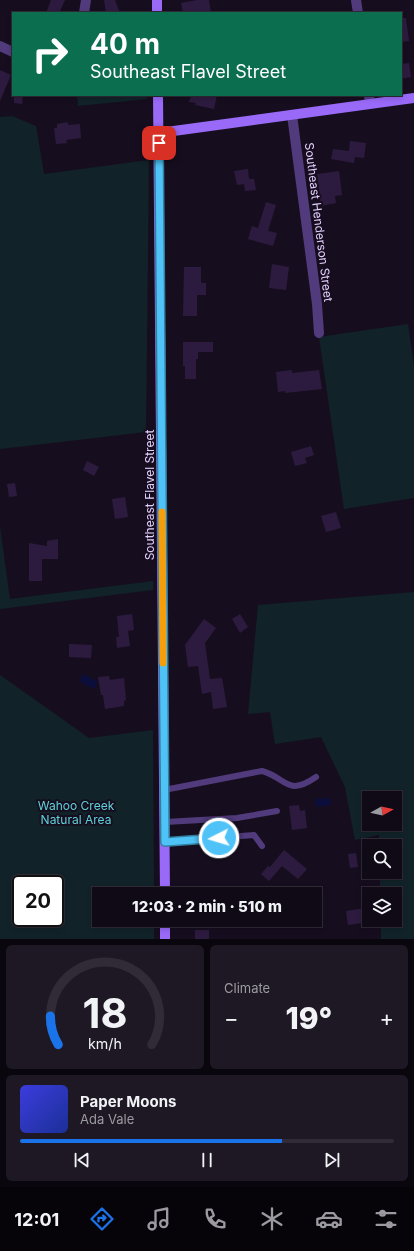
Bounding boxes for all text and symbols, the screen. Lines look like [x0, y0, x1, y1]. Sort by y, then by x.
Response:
text: 40 m [90, 27, 160, 61]
icon: right [24, 28, 76, 80]
text: Southeast Flavel Street [90, 61, 286, 82]
pin [142, 126, 176, 160]
icon: arrive [148, 132, 170, 154]
street label: Southeast Henderson Street [302, 142, 336, 302]
street label: Southeast Flavel Street [142, 430, 157, 560]
north arrow [362, 791, 402, 831]
map controls [362, 791, 402, 927]
park label: Wahoo Creek Natural Area [38, 798, 115, 827]
position arrow [198, 817, 240, 859]
button: search [362, 839, 402, 879]
speed limit sign: 20 [12, 875, 64, 927]
button: layers [362, 887, 402, 927]
text: 12:03 · 2 min · 510 m [132, 897, 282, 916]
text: Climate [224, 980, 270, 996]
text: 18 [82, 988, 128, 1038]
text: 19° [286, 1000, 332, 1036]
text: − [224, 1005, 239, 1031]
text: + [379, 1005, 394, 1031]
text: km/h [88, 1035, 122, 1052]
text: Paper Moons [80, 1092, 176, 1111]
text: Ada Vale [80, 1111, 134, 1127]
icon: previous [71, 1149, 93, 1171]
icon: pause [196, 1149, 218, 1171]
icon: next [321, 1149, 343, 1171]
icon: directions [88, 1205, 116, 1233]
icon: music [145, 1205, 173, 1233]
icon: phone [201, 1205, 229, 1233]
icon: climate [258, 1205, 286, 1233]
icon: car [315, 1205, 343, 1233]
icon: filters [372, 1205, 400, 1233]
text: 12:01 [14, 1209, 59, 1230]

